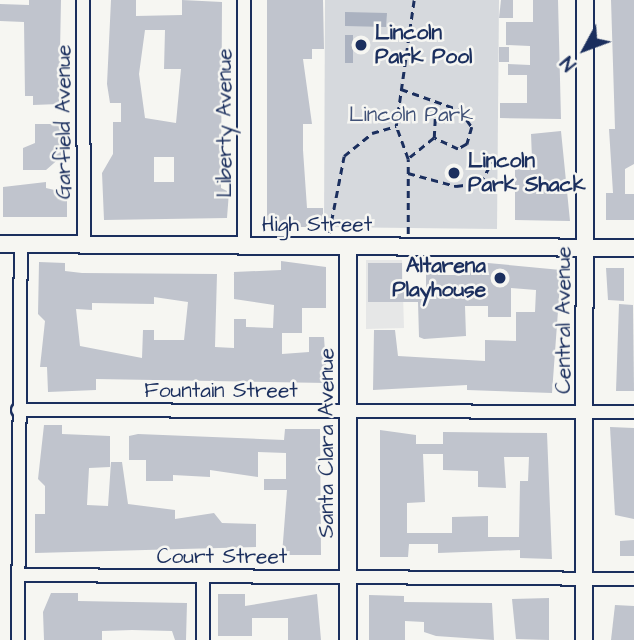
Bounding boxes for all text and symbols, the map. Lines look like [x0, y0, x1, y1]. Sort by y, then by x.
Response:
north arrow [550, 14, 620, 84]
place label: Lincoln Park Pool [375, 20, 472, 70]
marker: Lincoln Park Pool [353, 37, 369, 53]
street label: Garfield Avenue [51, 45, 77, 199]
street label: Liberty Avenue [212, 48, 238, 198]
text: N [555, 50, 583, 76]
park label: Lincoln Park [349, 102, 473, 128]
place label: Lincoln Park Shack [468, 148, 586, 198]
marker: Lincoln Park Shack [446, 165, 462, 181]
street label: High Street [262, 212, 372, 238]
street label: Central Avenue [551, 246, 577, 394]
place label: Altarena Playhouse [392, 253, 486, 303]
marker: Altarena Playhouse [492, 270, 508, 286]
street label: Santa Clara Avenue [314, 348, 340, 538]
street label: Fountain Street [144, 378, 298, 404]
street label: Court Street [157, 544, 287, 570]

